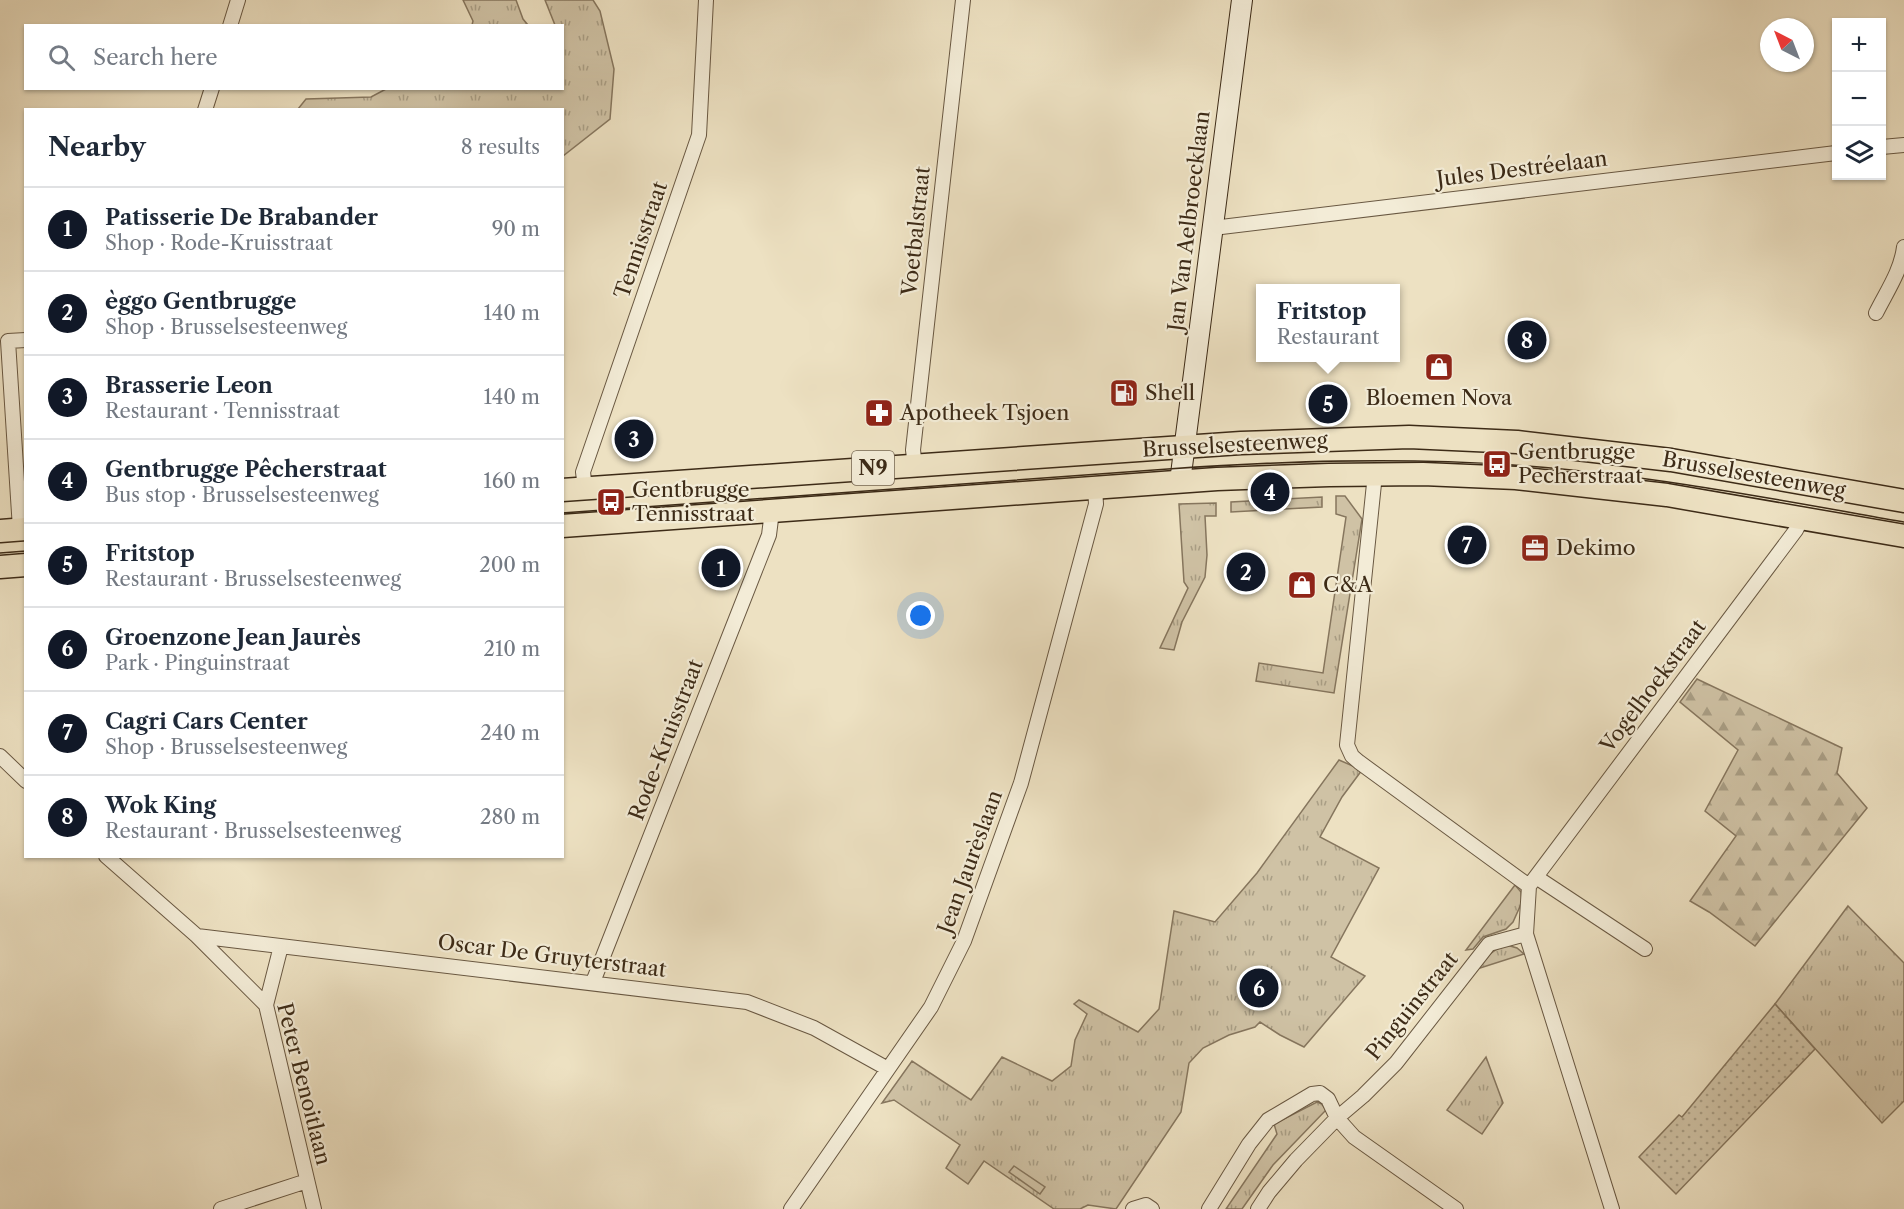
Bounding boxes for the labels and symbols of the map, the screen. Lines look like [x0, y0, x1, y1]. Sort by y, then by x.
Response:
north arrow [1760, 18, 1814, 72]
street label: Jan Van Aelbroecklaan [1162, 109, 1214, 336]
street label: Jules Destréelaan [1432, 146, 1609, 192]
street label: Voetbalstraat [896, 164, 935, 298]
street label: Tennisstraat [609, 178, 672, 302]
pin: 8 [1508, 318, 1546, 362]
shop icon: Bloemen Nova [1423, 351, 1455, 383]
fuel station icon: Shell [1108, 377, 1140, 409]
place label: Shell [1145, 380, 1195, 405]
pin: 5 [1308, 382, 1348, 426]
place label: Bloemen Nova [1366, 385, 1513, 410]
pharmacy icon: Apotheek Tsjoen [863, 397, 895, 429]
place label: Apotheek Tsjoen [899, 400, 1069, 425]
pin: 3 [614, 416, 654, 462]
street label: Brusselsesteenweg [1142, 427, 1329, 462]
place label: Gentbrugge Pecherstraat [1518, 439, 1643, 488]
street label: Brusselsesteenweg [1660, 446, 1849, 503]
bus stop icon: Gentbrugge Pecherstraat [1481, 448, 1513, 480]
road number: N9 [852, 451, 894, 485]
pin: 4 [1250, 470, 1290, 514]
place label: Gentbrugge Tennisstraat [632, 477, 755, 526]
bus stop icon: Gentbrugge Tennisstraat [595, 486, 627, 518]
pin: 7 [1448, 522, 1486, 568]
office icon: Dekimo [1519, 532, 1551, 564]
place label: Dekimo [1556, 535, 1636, 560]
pin: 1 [702, 546, 740, 590]
pin: 2 [1226, 550, 1266, 594]
shop icon: C&A [1286, 569, 1318, 601]
place label: C&A [1323, 572, 1373, 597]
your location [906, 601, 935, 630]
street label: Vogelhoekstraat [1594, 614, 1711, 758]
street label: Rode-Kruisstraat [623, 655, 708, 824]
street label: Jean Jaurèslaan [931, 787, 1007, 940]
street label: Oscar De Gruyterstraat [436, 929, 668, 982]
street label: Pinguinstraat [1360, 946, 1463, 1065]
pin: 6 [1240, 966, 1278, 1010]
street label: Peter Benoitlaan [272, 1000, 337, 1167]

